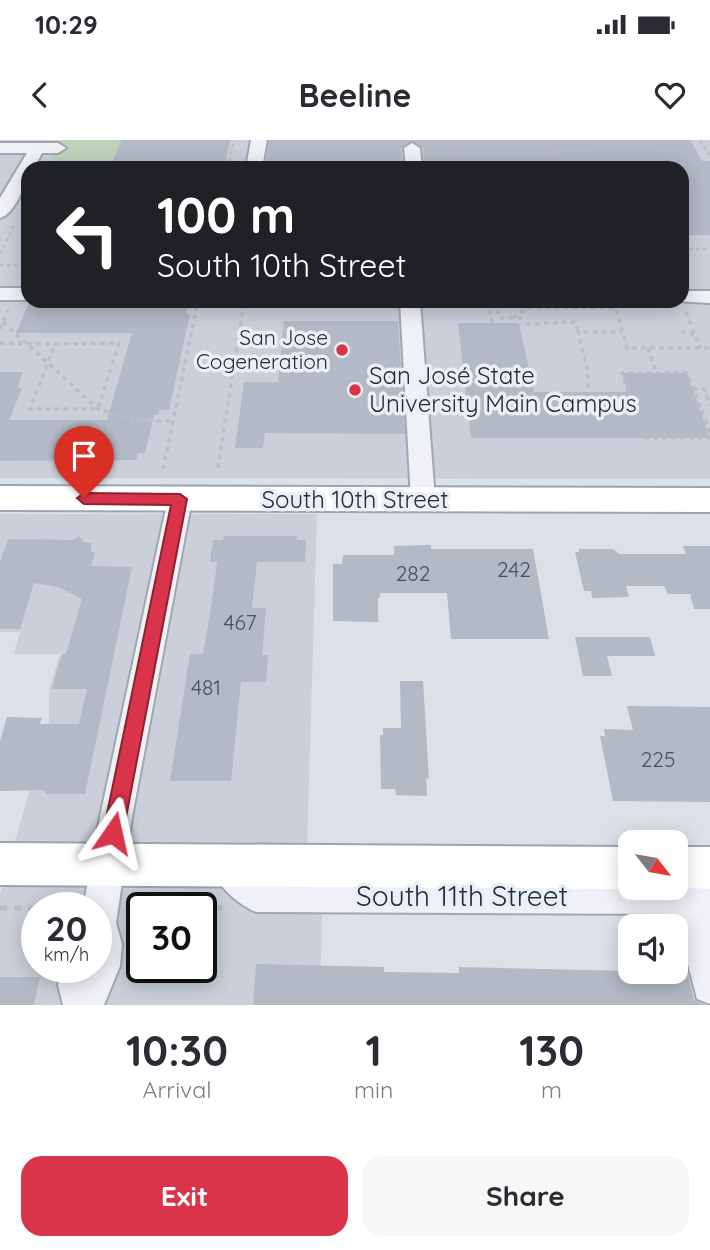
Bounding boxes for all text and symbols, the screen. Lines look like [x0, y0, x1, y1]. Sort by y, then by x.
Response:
text: 10:29 [35, 8, 98, 41]
text: Beeline [299, 75, 411, 115]
icon: back [21, 76, 59, 114]
icon: heart [651, 76, 689, 114]
text: 100 m [157, 184, 295, 245]
icon: left [42, 189, 133, 280]
text: South 10th Street [157, 245, 406, 285]
place label: San Jose Cogeneration [196, 324, 328, 374]
marker: San Jose Cogeneration [334, 342, 350, 358]
place label: San José State University Main Campus [369, 360, 637, 418]
marker: San José State University Main Campus [347, 382, 363, 398]
pin [54, 426, 114, 498]
icon: arrive [65, 437, 103, 475]
street label: South 10th Street [261, 484, 449, 514]
house number: 242 [497, 556, 531, 582]
house number: 282 [396, 560, 430, 586]
house number: 467 [223, 609, 257, 635]
house number: 481 [191, 674, 221, 700]
house number: 225 [641, 746, 675, 772]
position arrow [76, 796, 150, 870]
north arrow [618, 830, 688, 900]
map controls [618, 830, 688, 984]
street label: South 11th Street [356, 878, 568, 913]
speed limit sign: 30 [126, 892, 217, 983]
text: 20 [46, 906, 87, 950]
button: sound [618, 914, 688, 984]
text: km/h [44, 943, 89, 966]
text: 10:30 [126, 1024, 228, 1077]
text: 1 [365, 1024, 382, 1077]
text: 130 [519, 1024, 584, 1077]
text: Arrival [143, 1075, 211, 1104]
text: min [354, 1075, 393, 1104]
text: m [541, 1075, 562, 1104]
button: Exit [21, 1156, 348, 1236]
button: Share [362, 1156, 689, 1236]

